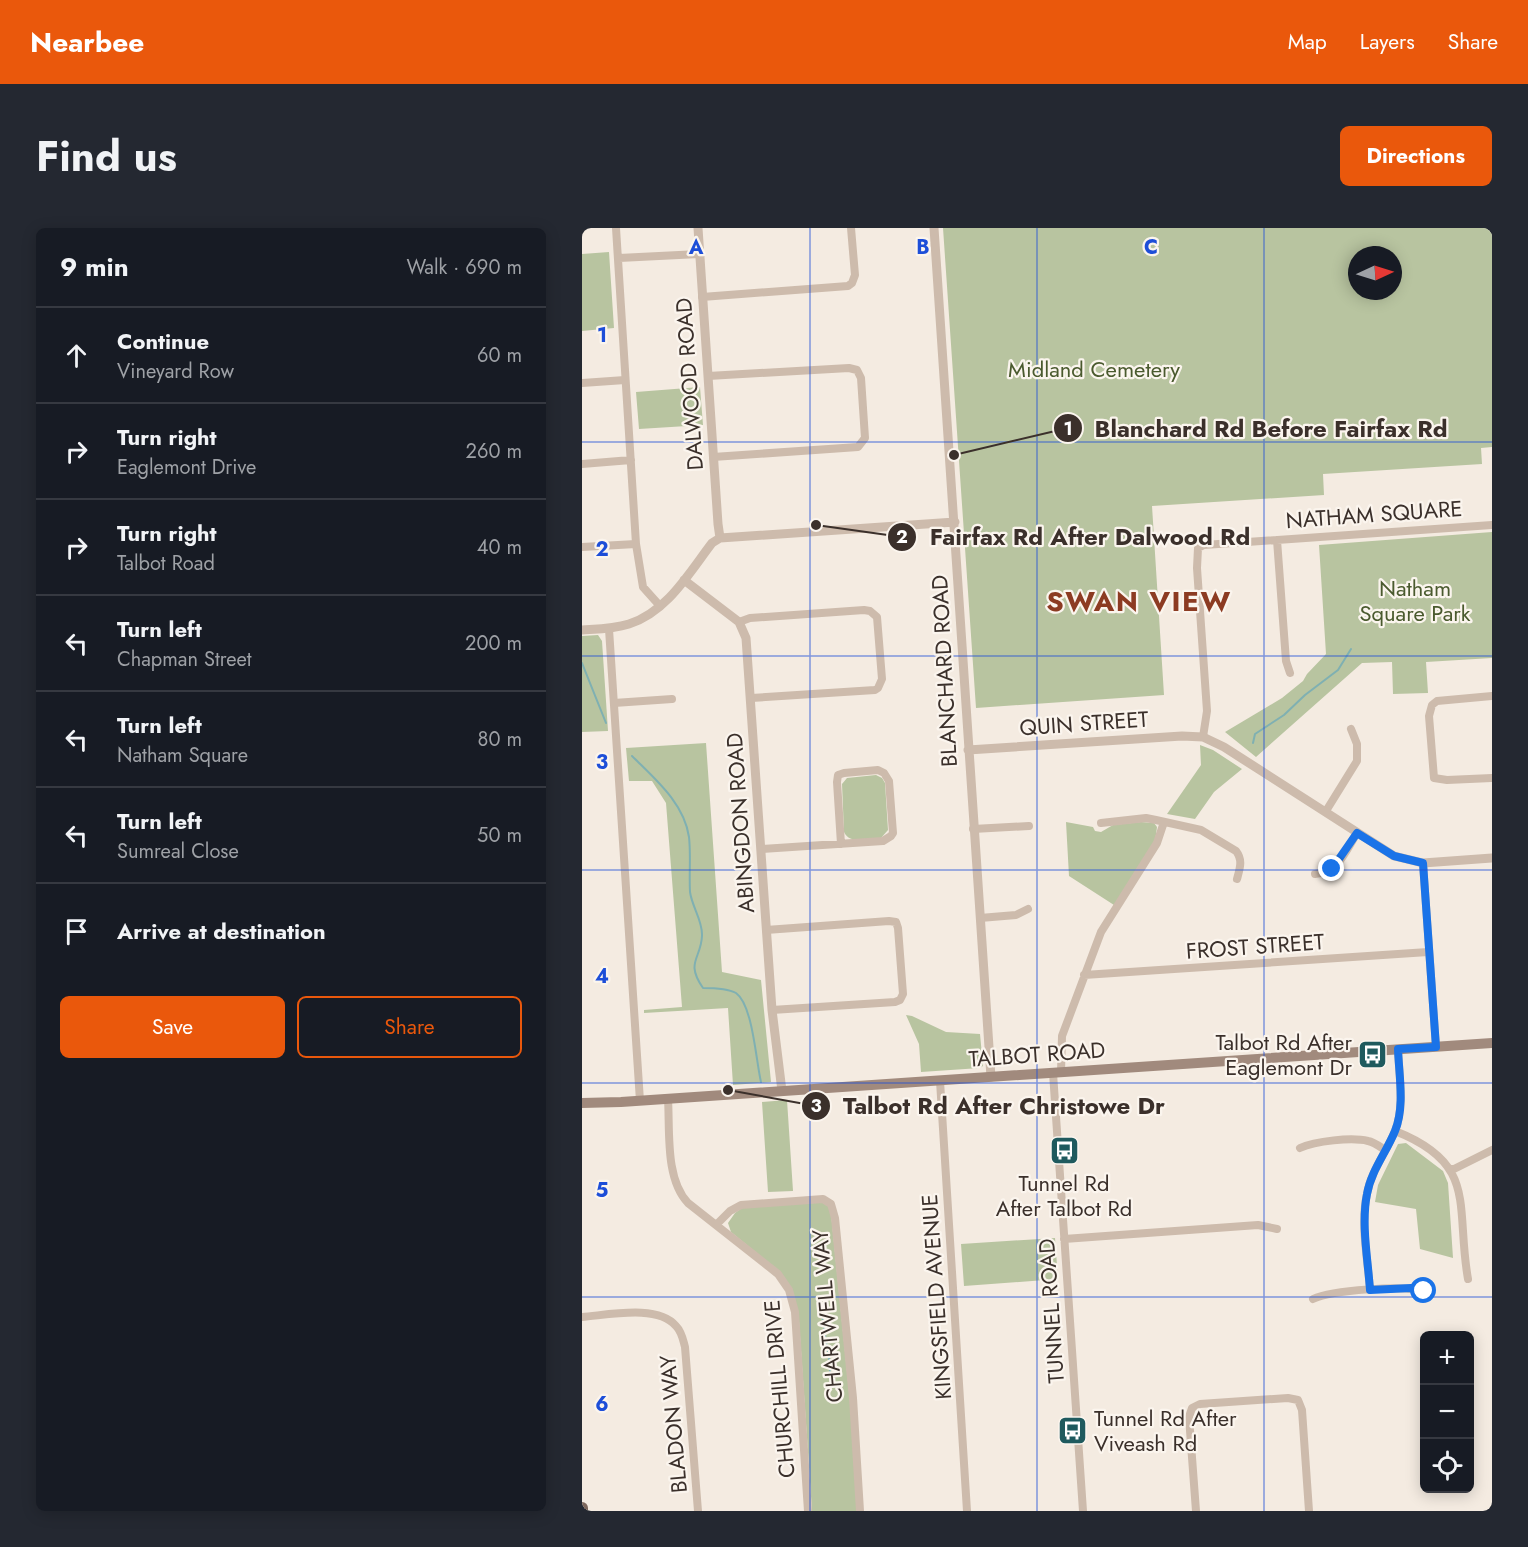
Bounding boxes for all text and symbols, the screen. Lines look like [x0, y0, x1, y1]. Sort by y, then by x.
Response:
text: Nearbee [30, 22, 144, 63]
text: Map [1288, 27, 1327, 57]
text: Layers [1360, 27, 1415, 57]
text: Share [1448, 27, 1498, 57]
text: Find us [36, 126, 177, 187]
button: Directions [1340, 126, 1492, 186]
text: A [688, 233, 704, 262]
text: B [916, 233, 930, 262]
text: C [1144, 233, 1158, 262]
north arrow [1348, 246, 1402, 300]
text: 9 min [60, 248, 129, 286]
text: Walk · 690 m [407, 253, 522, 282]
street label: DALWOOD ROAD [667, 297, 711, 471]
text: 1 [597, 321, 607, 350]
text: Continue [117, 325, 209, 357]
icon: ahead [60, 339, 93, 372]
text: 60 m [477, 341, 522, 370]
park label: Midland Cemetery [1008, 353, 1180, 385]
text: Vineyard Row [117, 357, 234, 386]
callout: Blanchard Rd Before Fairfax Rd [1053, 407, 1460, 449]
text: Blanchard Rd Before Fairfax Rd [1094, 411, 1448, 446]
text: 1 [1063, 416, 1073, 442]
text: Turn right [117, 421, 217, 453]
icon: right [60, 435, 93, 468]
text: 260 m [466, 437, 522, 466]
text: Eaglemont Drive [117, 453, 256, 482]
street label: NATHAM SQUARE [1285, 492, 1463, 536]
callout: Fairfax Rd After Dalwood Rd [887, 516, 1262, 558]
text: Turn right [117, 517, 217, 549]
text: Fairfax Rd After Dalwood Rd [930, 519, 1250, 554]
text: 2 [896, 524, 908, 550]
icon: right [60, 531, 93, 564]
text: 40 m [477, 533, 522, 562]
text: 2 [595, 535, 609, 564]
text: Talbot Road [117, 549, 215, 578]
park label: Natham Square Park [1359, 572, 1471, 629]
street label: BLANCHARD ROAD [923, 574, 965, 768]
district label: SWAN VIEW [1046, 581, 1232, 622]
text: Turn left [117, 613, 202, 645]
icon: left [60, 627, 93, 660]
text: 200 m [465, 629, 522, 658]
text: Chapman Street [117, 645, 252, 674]
street label: QUIN STREET [1018, 702, 1150, 743]
text: Turn left [117, 709, 202, 741]
icon: left [60, 723, 93, 756]
text: 80 m [477, 725, 522, 754]
street label: ABINGDON ROAD [718, 732, 762, 914]
text: Natham Square [117, 741, 248, 770]
text: 3 [596, 748, 608, 777]
text: Turn left [117, 805, 202, 837]
icon: left [60, 819, 93, 852]
text: 50 m [477, 821, 522, 850]
text: Sumreal Close [117, 837, 239, 866]
route end [1318, 855, 1344, 881]
icon: arrive [60, 915, 93, 948]
text: Arrive at destination [117, 915, 326, 947]
street label: FROST STREET [1185, 925, 1326, 967]
text: 4 [595, 962, 609, 991]
button: Save [60, 996, 285, 1058]
button: Share [297, 996, 522, 1058]
place label: Talbot Rd After Eaglemont Dr [1215, 1026, 1352, 1083]
street label: TALBOT ROAD [968, 1033, 1106, 1075]
bus stop icon: Talbot Rd After Eaglemont Dr [1357, 1039, 1389, 1071]
callout: Talbot Rd After Christowe Dr [801, 1085, 1177, 1127]
text: Talbot Rd After Christowe Dr [843, 1088, 1165, 1123]
text: 3 [810, 1093, 822, 1119]
bus stop icon: Tunnel Rd After Talbot Rd [1048, 1135, 1080, 1167]
place label: Tunnel Rd After Talbot Rd [996, 1167, 1132, 1224]
text: 5 [596, 1176, 609, 1205]
street label: KINGSFIELD AVENUE [913, 1193, 959, 1401]
street label: CHARTWELL WAY [803, 1227, 851, 1404]
street label: TUNNEL ROAD [1030, 1237, 1072, 1385]
route start [1410, 1277, 1436, 1303]
street label: CHURCHILL DRIVE [755, 1299, 803, 1479]
map controls [1420, 1331, 1474, 1493]
button: + [1420, 1331, 1474, 1385]
street label: BLADON WAY [651, 1353, 695, 1494]
button: − [1420, 1385, 1474, 1439]
text: 6 [595, 1390, 609, 1419]
place label: Tunnel Rd After Viveash Rd [1094, 1402, 1237, 1459]
bus stop icon: Tunnel Rd After Viveash Rd [1057, 1415, 1089, 1447]
button: locate [1420, 1439, 1474, 1493]

